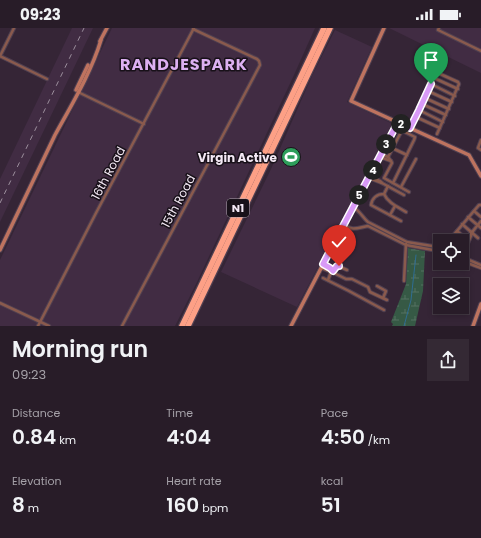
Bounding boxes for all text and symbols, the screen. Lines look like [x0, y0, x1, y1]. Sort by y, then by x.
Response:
text: 09:23 [20, 4, 61, 25]
pin [414, 43, 448, 84]
icon: arrive [420, 49, 442, 71]
district label: RANDJESPARK [120, 53, 248, 76]
pin: 2 [391, 114, 411, 134]
text: 2 [398, 116, 404, 132]
pin: 3 [376, 134, 396, 154]
text: 3 [383, 136, 389, 152]
street label: 16th Road [87, 143, 129, 203]
sports icon: Virgin Active [280, 146, 302, 168]
place label: Virgin Active [198, 149, 278, 166]
pin: 4 [363, 160, 383, 180]
text: 4 [369, 162, 377, 178]
street label: 15th Road [157, 171, 199, 231]
pin: 5 [349, 185, 369, 205]
text: 5 [355, 187, 363, 203]
road number: N1 [227, 199, 249, 217]
pin [322, 225, 356, 266]
icon: check [328, 231, 350, 253]
map controls [433, 234, 469, 314]
button: locate [433, 234, 469, 270]
button: layers [433, 278, 469, 314]
text: Morning run [12, 334, 148, 365]
button: share [427, 339, 469, 381]
text: 09:23 [12, 365, 46, 384]
text: Distance [12, 405, 60, 421]
text: Time [166, 405, 193, 421]
text: Pace [321, 405, 348, 421]
text: 0.84 [12, 423, 56, 451]
text: 4:04 [166, 423, 211, 451]
text: 4:50 [321, 423, 365, 451]
text: km [56, 432, 76, 448]
text: /km [365, 432, 390, 448]
text: Elevation [12, 473, 62, 489]
text: Heart rate [166, 473, 222, 489]
text: kcal [321, 473, 343, 489]
text: 8 [12, 491, 25, 519]
text: 160 [166, 491, 199, 519]
text: 51 [321, 491, 341, 519]
text: m [25, 500, 39, 516]
text: bpm [199, 500, 228, 516]

